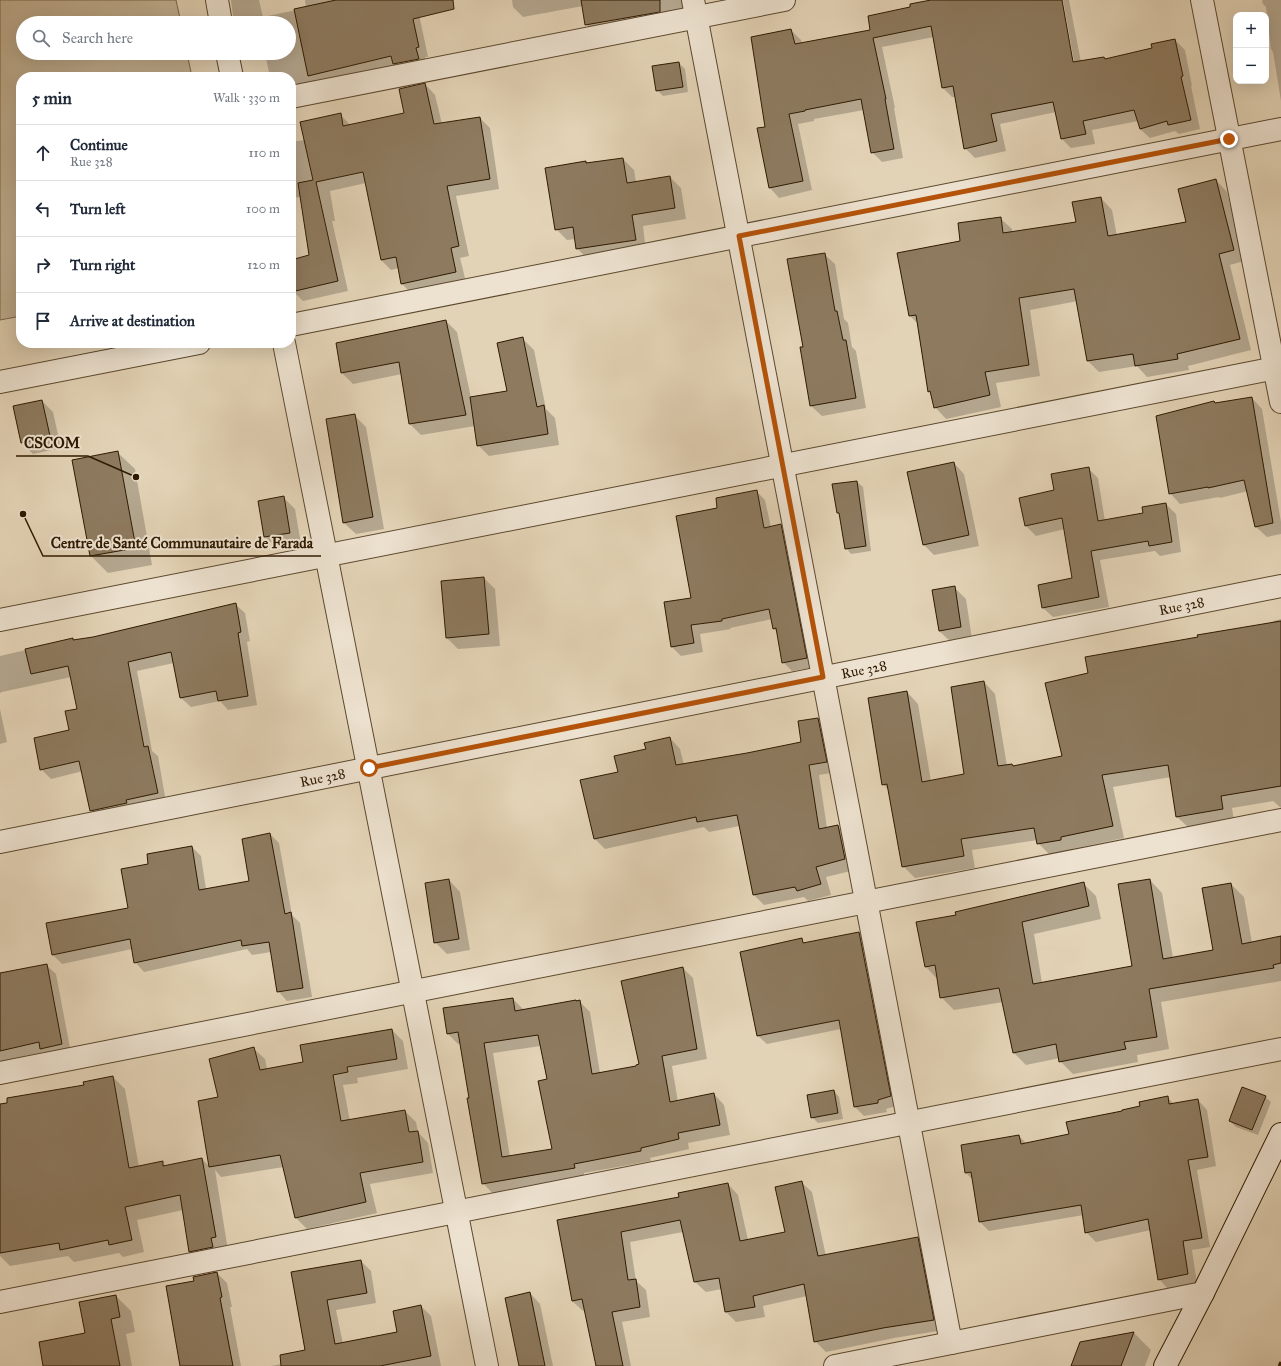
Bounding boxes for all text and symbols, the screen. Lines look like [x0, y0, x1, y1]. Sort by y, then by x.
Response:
map controls [1233, 12, 1269, 84]
button: + [1233, 12, 1269, 48]
search box [16, 16, 296, 60]
icon: search [30, 27, 52, 49]
text: Search here [62, 29, 133, 47]
button: − [1233, 48, 1269, 84]
text: 5 min [32, 88, 72, 109]
text: Walk · 330 m [213, 90, 280, 106]
route end [1220, 130, 1238, 148]
text: Continue [70, 136, 128, 154]
icon: ahead [32, 142, 54, 164]
text: 110 m [248, 145, 280, 161]
text: Rue 328 [70, 154, 113, 170]
icon: left [32, 198, 54, 220]
text: Turn left [70, 200, 126, 218]
text: 100 m [246, 201, 280, 217]
icon: right [32, 254, 54, 276]
text: Turn right [70, 256, 135, 274]
text: 120 m [247, 257, 280, 273]
icon: arrive [32, 310, 54, 332]
text: Arrive at destination [70, 312, 195, 330]
callout: CSCOM [16, 429, 88, 456]
text: CSCOM [24, 434, 80, 452]
callout: Centre de Santé Communautaire de Farada [43, 529, 321, 556]
text: Centre de Santé Communautaire de Farada [51, 534, 314, 552]
street label: Rue 328 [1157, 593, 1206, 619]
street label: Rue 328 [840, 657, 888, 682]
route start [360, 759, 378, 777]
street label: Rue 328 [298, 765, 347, 790]

